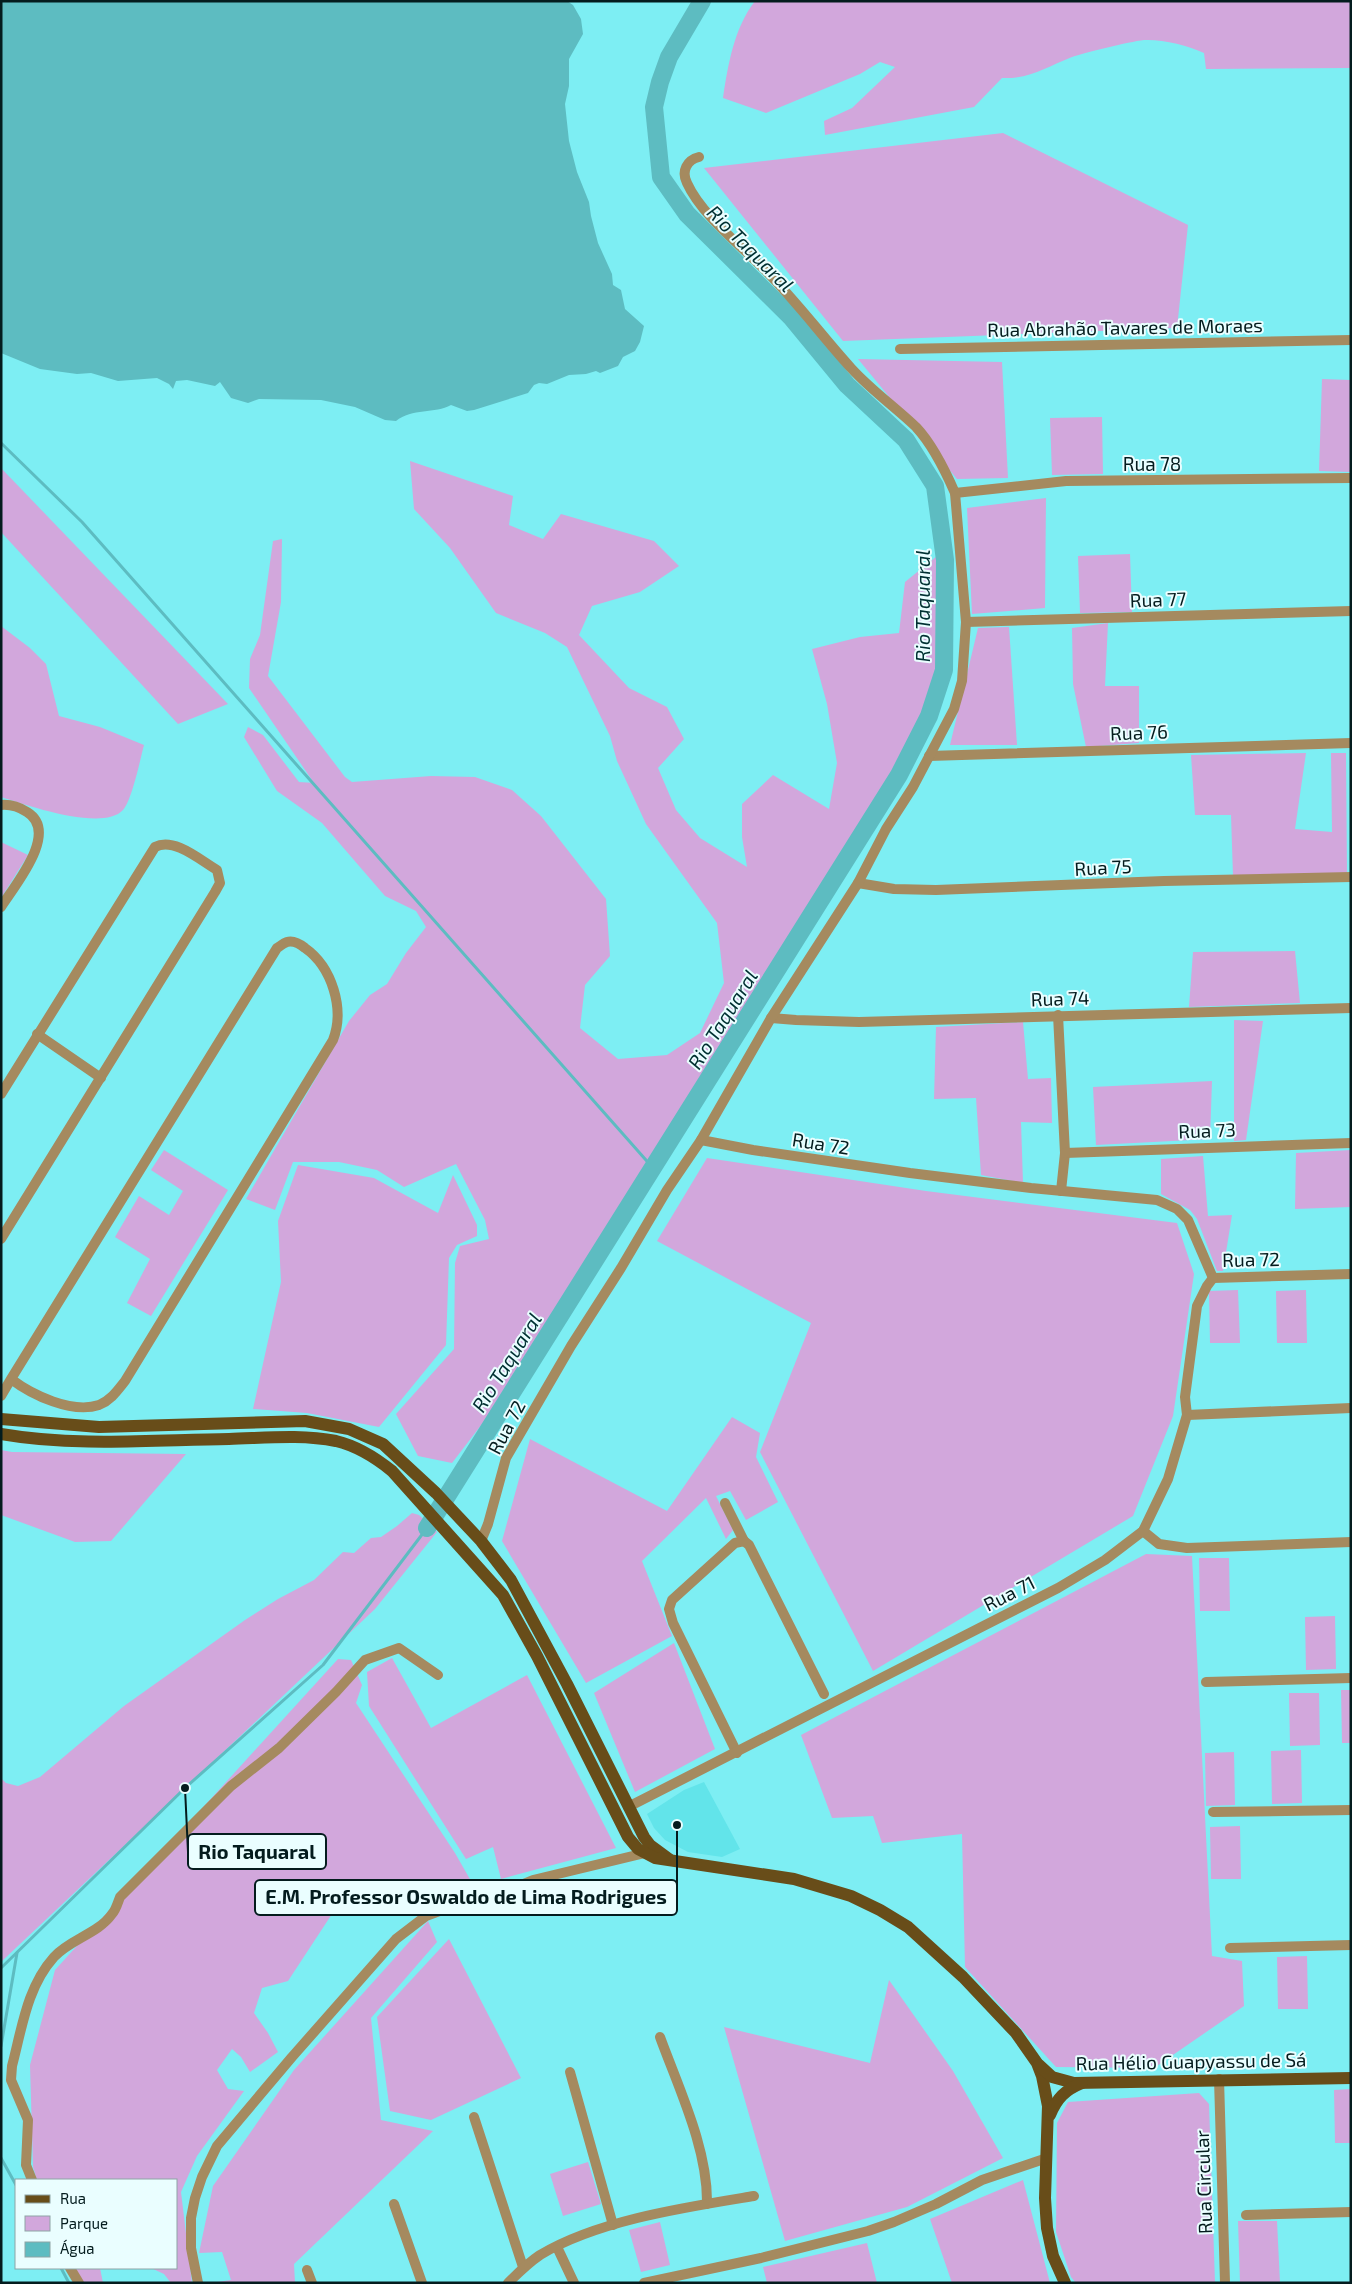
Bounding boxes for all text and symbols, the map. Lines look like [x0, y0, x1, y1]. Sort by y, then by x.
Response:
water label: Rio Taquaral [703, 200, 799, 296]
street label: Rua Abrahão Tavares de Moraes [987, 313, 1263, 341]
street label: Rua 78 [1123, 452, 1181, 475]
water label: Rio Taquaral [910, 550, 934, 662]
street label: Rua 77 [1129, 587, 1187, 611]
street label: Rua 76 [1110, 719, 1168, 745]
street label: Rua 75 [1074, 854, 1132, 880]
water label: Rio Taquaral [682, 965, 762, 1073]
street label: Rua 74 [1030, 985, 1090, 1011]
street label: Rua 73 [1178, 1118, 1236, 1142]
street label: Rua 72 [791, 1127, 851, 1159]
street label: Rua 72 [1222, 1247, 1280, 1271]
water label: Rio Taquaral [466, 1308, 546, 1416]
street label: Rua 72 [482, 1396, 530, 1458]
street label: Rua 71 [979, 1570, 1039, 1616]
callout: Rio Taquaral [188, 1834, 326, 1869]
text: Rio Taquaral [198, 1839, 316, 1863]
callout: E.M. Professor Oswaldo de Lima Rodrigues [255, 1880, 677, 1915]
text: E.M. Professor Oswaldo de Lima Rodrigues [265, 1884, 667, 1908]
street label: Rua Hélio Guapyassu de Sá [1075, 2047, 1307, 2075]
street label: Rua Circular [1190, 2129, 1216, 2234]
legend [15, 2179, 178, 2269]
text: Rua [60, 2189, 86, 2207]
text: Parque [60, 2214, 108, 2232]
text: Água [60, 2239, 95, 2257]

